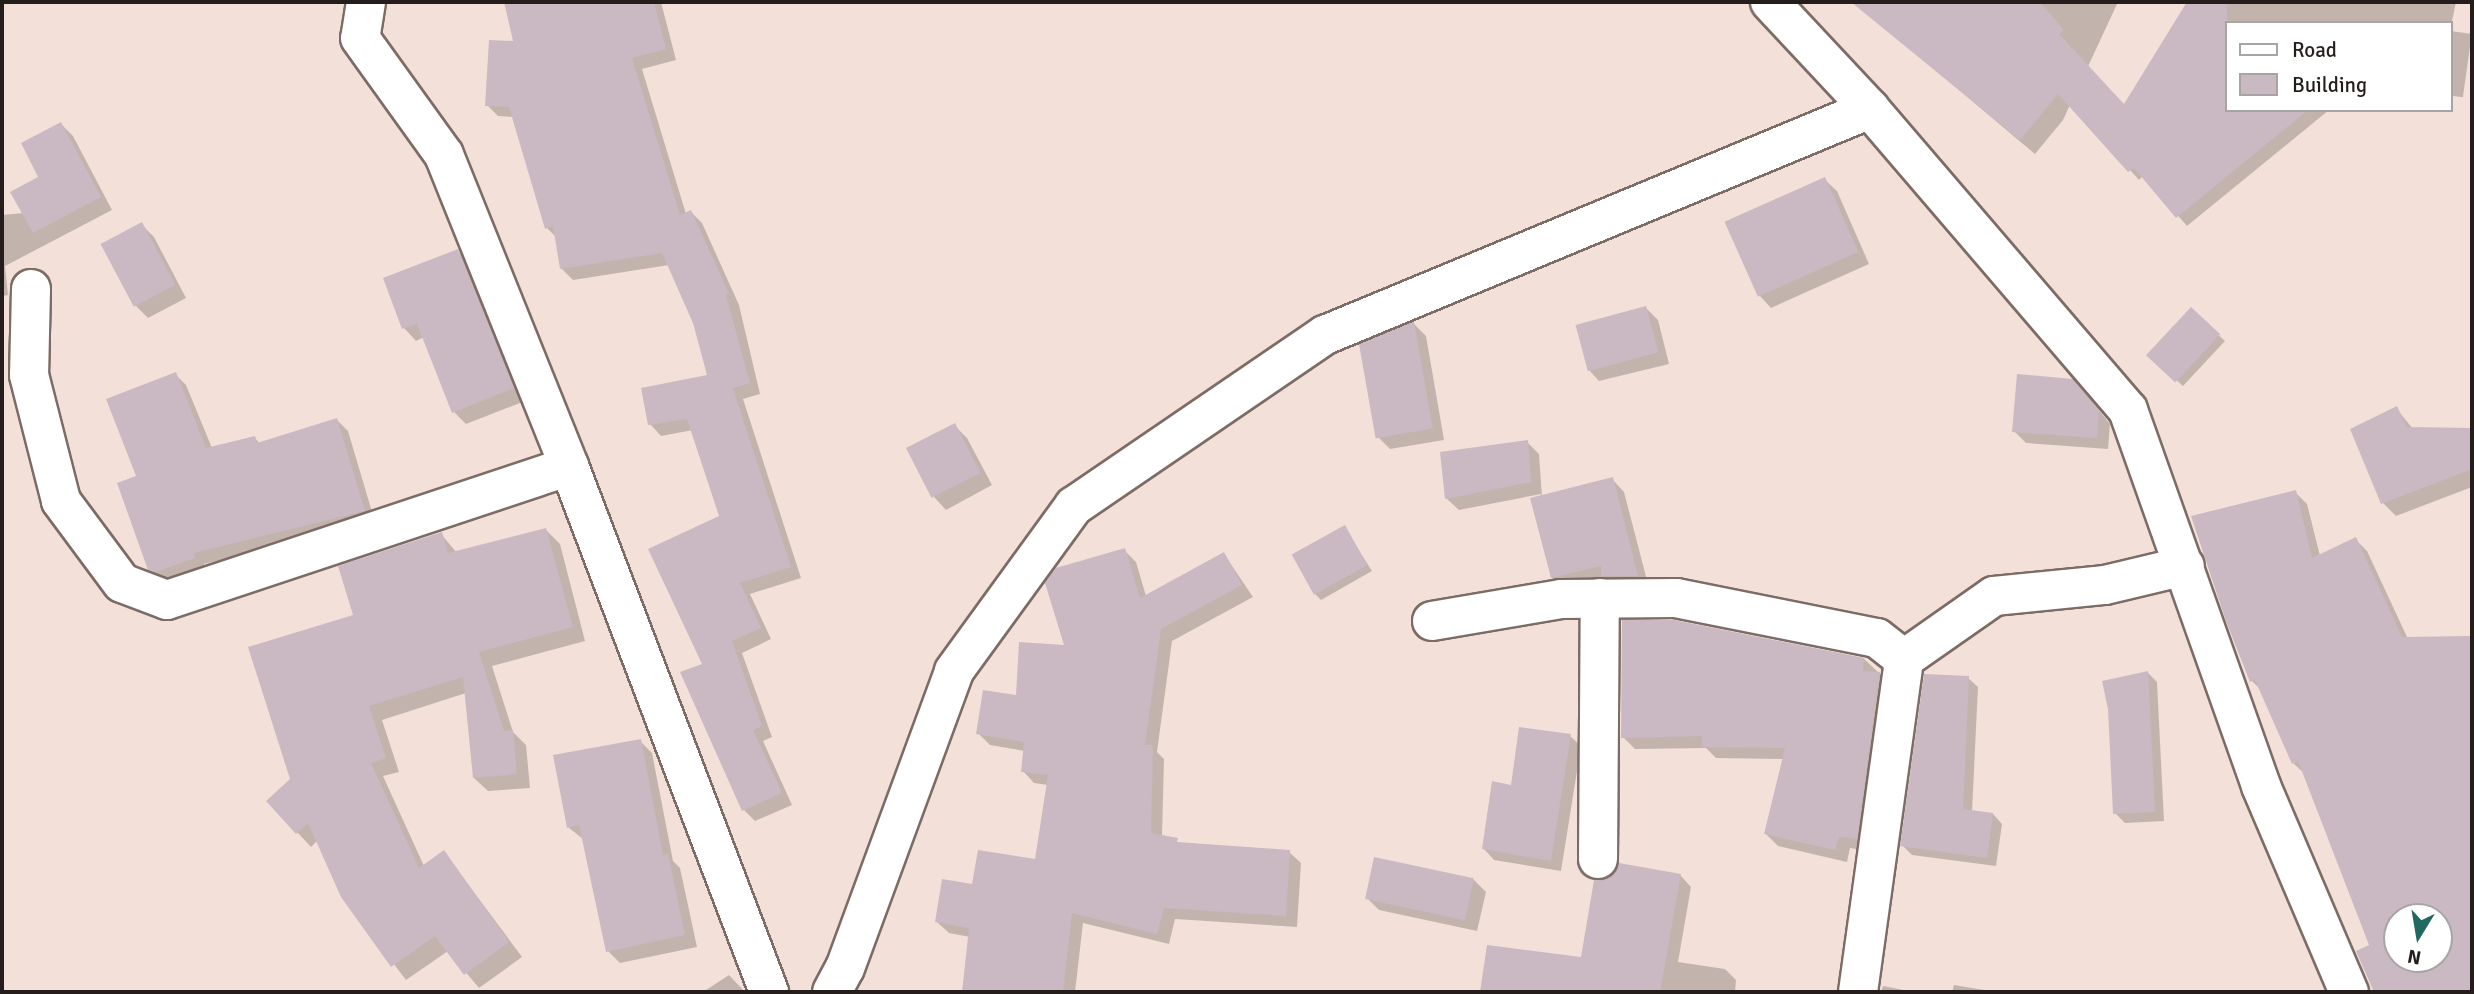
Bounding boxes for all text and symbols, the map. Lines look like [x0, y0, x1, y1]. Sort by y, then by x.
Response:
legend [2226, 21, 2453, 112]
text: Road [2292, 37, 2337, 63]
text: Building [2292, 72, 2367, 98]
north arrow [2383, 903, 2453, 973]
text: N [2406, 944, 2423, 970]

